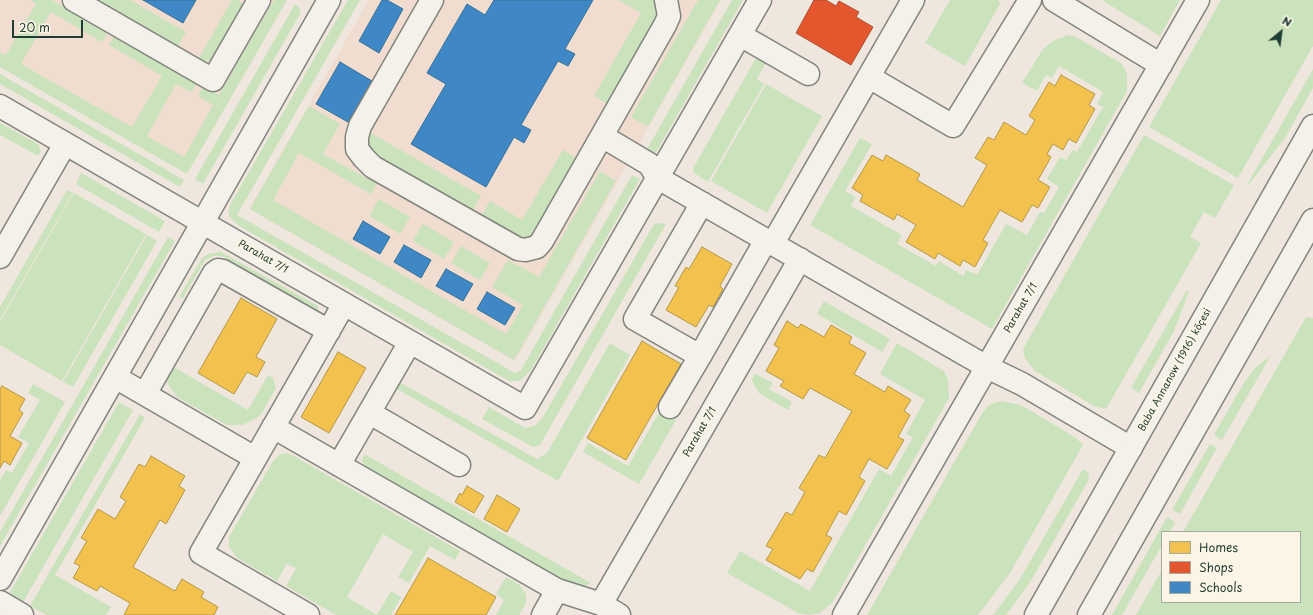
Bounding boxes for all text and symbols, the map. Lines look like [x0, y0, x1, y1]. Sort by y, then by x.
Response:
scale bar [14, 12, 85, 38]
north arrow [1261, 12, 1301, 52]
text: N [1279, 12, 1295, 31]
text: 20 m [19, 18, 50, 36]
street label: Parahat 7/1 [236, 238, 290, 276]
street label: Parahat 7/1 [1002, 281, 1040, 335]
street label: Baba Annanow (1916) köçesi [1136, 306, 1214, 434]
street label: Parahat 7/1 [681, 405, 719, 459]
legend [1161, 531, 1301, 603]
text: Homes [1199, 538, 1238, 556]
text: Shops [1199, 558, 1233, 576]
text: Schools [1199, 578, 1242, 596]

